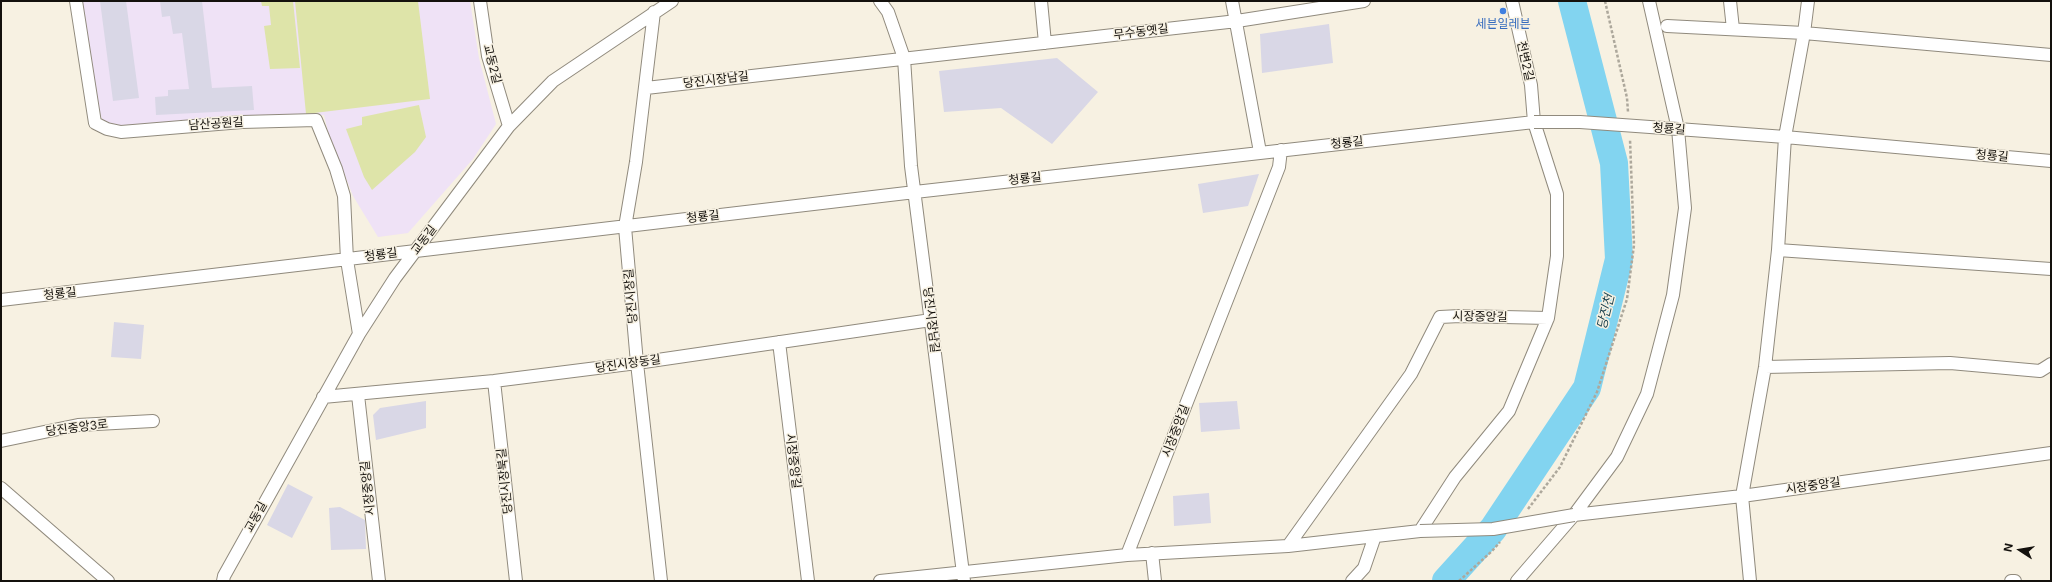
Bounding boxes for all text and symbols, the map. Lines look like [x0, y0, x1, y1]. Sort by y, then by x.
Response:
marker: 세븐일레븐 [1498, 6, 1508, 16]
place label: 세븐일레븐 [1475, 17, 1531, 31]
street label: 무수동옛길 [1113, 21, 1169, 43]
street label: 천변2길 [1514, 40, 1536, 82]
street label: 교동2길 [480, 43, 504, 85]
street label: 당진시장남길 [682, 69, 750, 91]
street label: 남산공원길 [188, 115, 244, 133]
street label: 청룡길 [1652, 121, 1686, 137]
street label: 청룡길 [1330, 134, 1364, 152]
street label: 청룡길 [1975, 147, 2009, 165]
street label: 청룡길 [1008, 170, 1042, 188]
street label: 청룡길 [686, 208, 720, 226]
street label: 교동길 [408, 222, 440, 258]
street label: 청룡길 [364, 246, 398, 264]
street label: 당진시장길 [621, 268, 641, 324]
street label: 청룡길 [43, 285, 77, 303]
street label: 당진시장남길 [920, 286, 942, 354]
water label: 당진천 [1594, 293, 1618, 331]
street label: 시장중앙길 [1452, 309, 1508, 325]
street label: 당진시장동길 [594, 352, 662, 376]
street label: 시장중앙길 [1159, 403, 1193, 459]
street label: 당진중앙3로 [45, 417, 109, 439]
street label: 시장중앙길 [782, 433, 804, 489]
street label: 당진시장북길 [494, 447, 516, 515]
street label: 시장중앙길 [358, 460, 378, 516]
street label: 시장중앙길 [1785, 475, 1841, 497]
street label: 교동길 [242, 499, 270, 535]
north arrow [2000, 530, 2040, 570]
text: N [2001, 542, 2016, 553]

